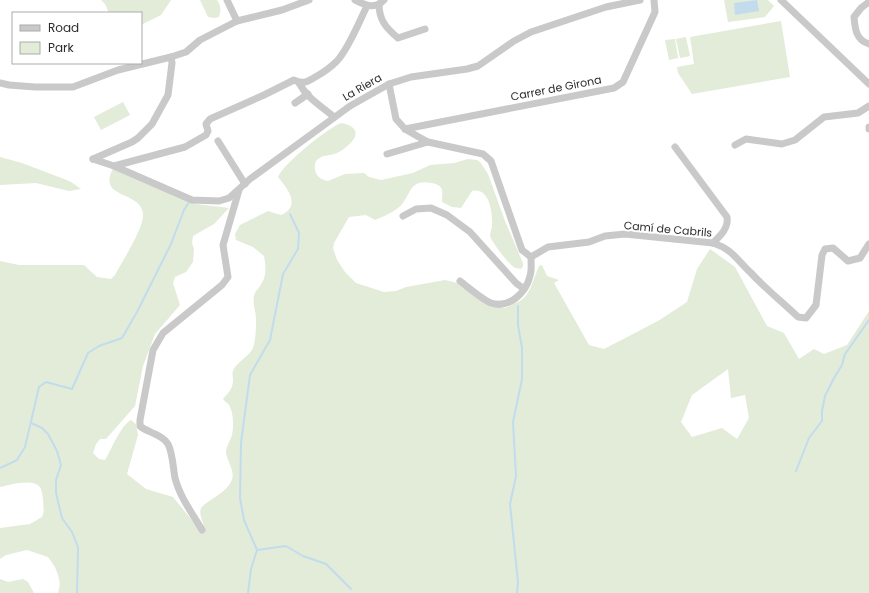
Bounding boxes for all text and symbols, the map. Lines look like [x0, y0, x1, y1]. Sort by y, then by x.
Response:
legend [12, 12, 142, 64]
text: Road [48, 19, 79, 36]
text: Park [48, 39, 75, 56]
street label: La Riera [339, 69, 385, 105]
street label: Carrer de Girona [509, 71, 603, 105]
street label: Camí de Cabrils [623, 217, 713, 241]

